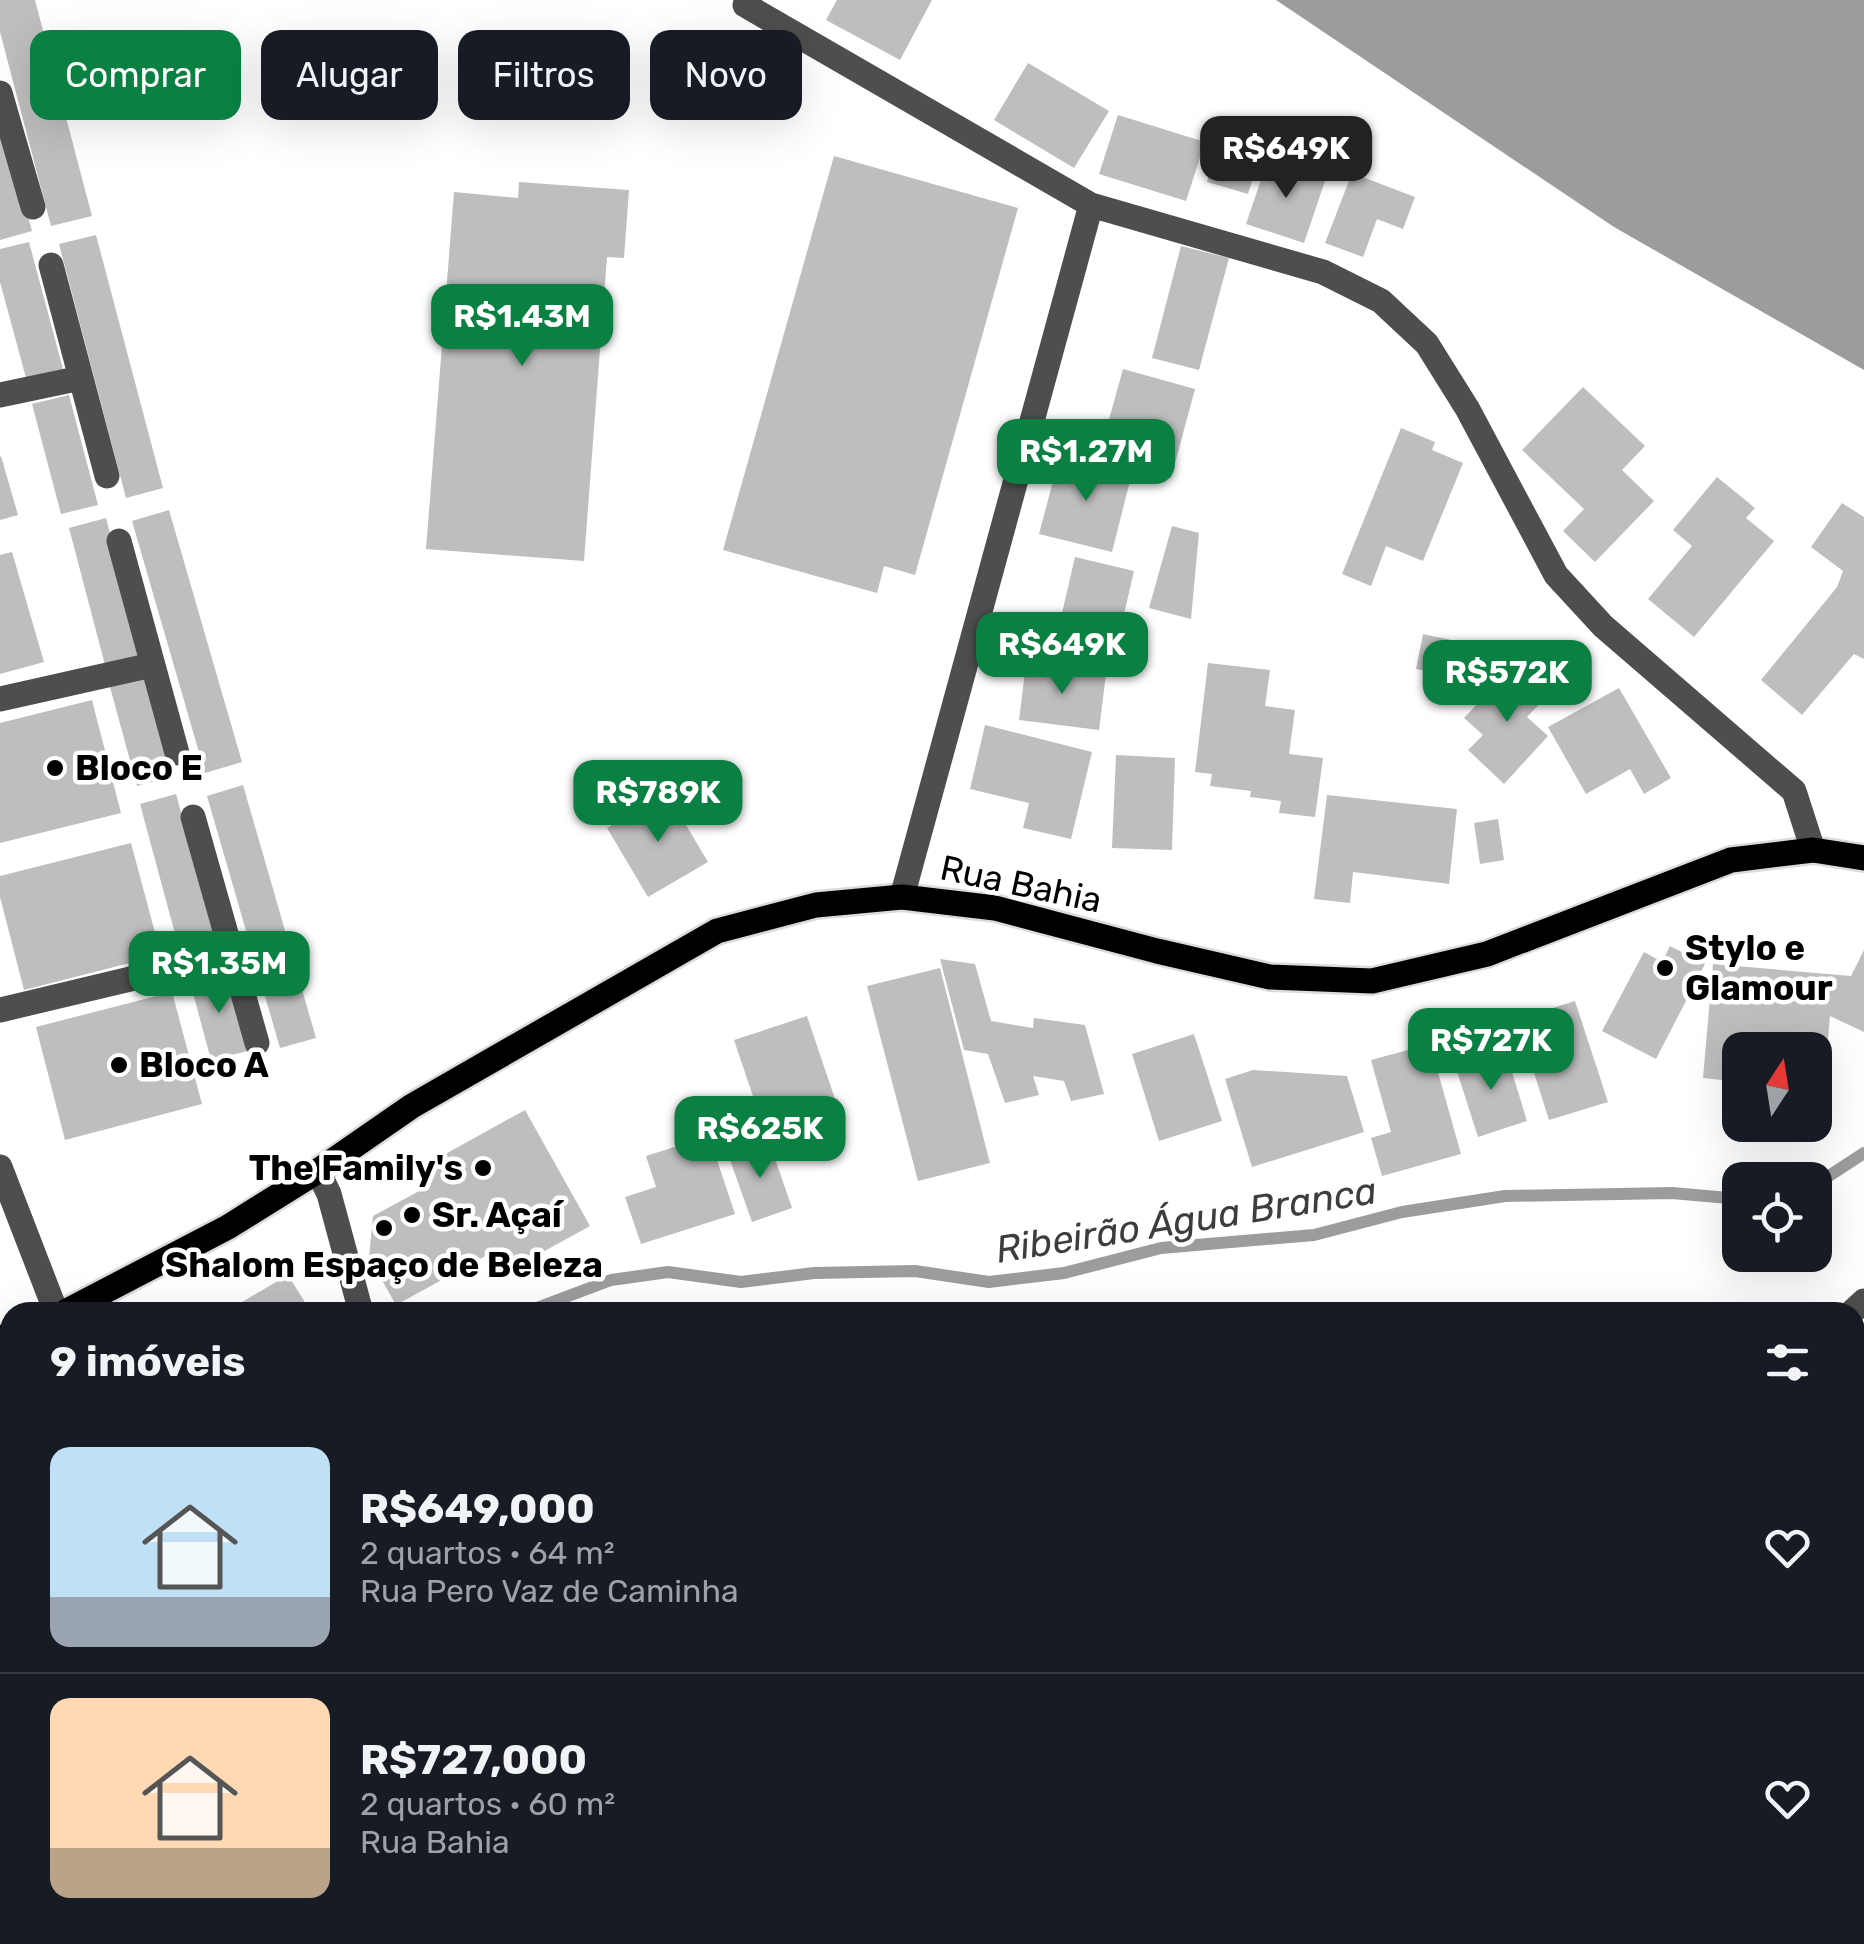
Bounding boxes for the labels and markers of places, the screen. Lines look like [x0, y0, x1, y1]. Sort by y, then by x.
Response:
pin: R$649K [1205, 116, 1367, 201]
pin: R$1.43M [430, 284, 614, 369]
pin: R$1.27M [994, 419, 1178, 504]
pin: R$649K [981, 612, 1143, 697]
pin: R$572K [1426, 640, 1588, 725]
place label: Bloco E [75, 747, 203, 789]
marker: Bloco E [44, 757, 66, 779]
pin: R$789K [577, 760, 739, 845]
place label: Stylo e Glamour [1685, 927, 1833, 1009]
pin: R$1.35M [127, 931, 311, 1016]
marker: Stylo e Glamour [1654, 957, 1676, 979]
pin: R$727K [1410, 1008, 1572, 1093]
place label: Bloco A [139, 1044, 269, 1086]
marker: Bloco A [108, 1054, 130, 1076]
pin: R$625K [679, 1096, 841, 1181]
place label: The Family's [249, 1147, 463, 1189]
marker: The Family's [472, 1157, 494, 1179]
place label: Sr. Açaí [432, 1194, 565, 1236]
marker: Sr. Açaí [401, 1204, 423, 1226]
marker: Shalom Espaço de Beleza [373, 1217, 395, 1239]
place label: Shalom Espaço de Beleza [165, 1244, 603, 1286]

